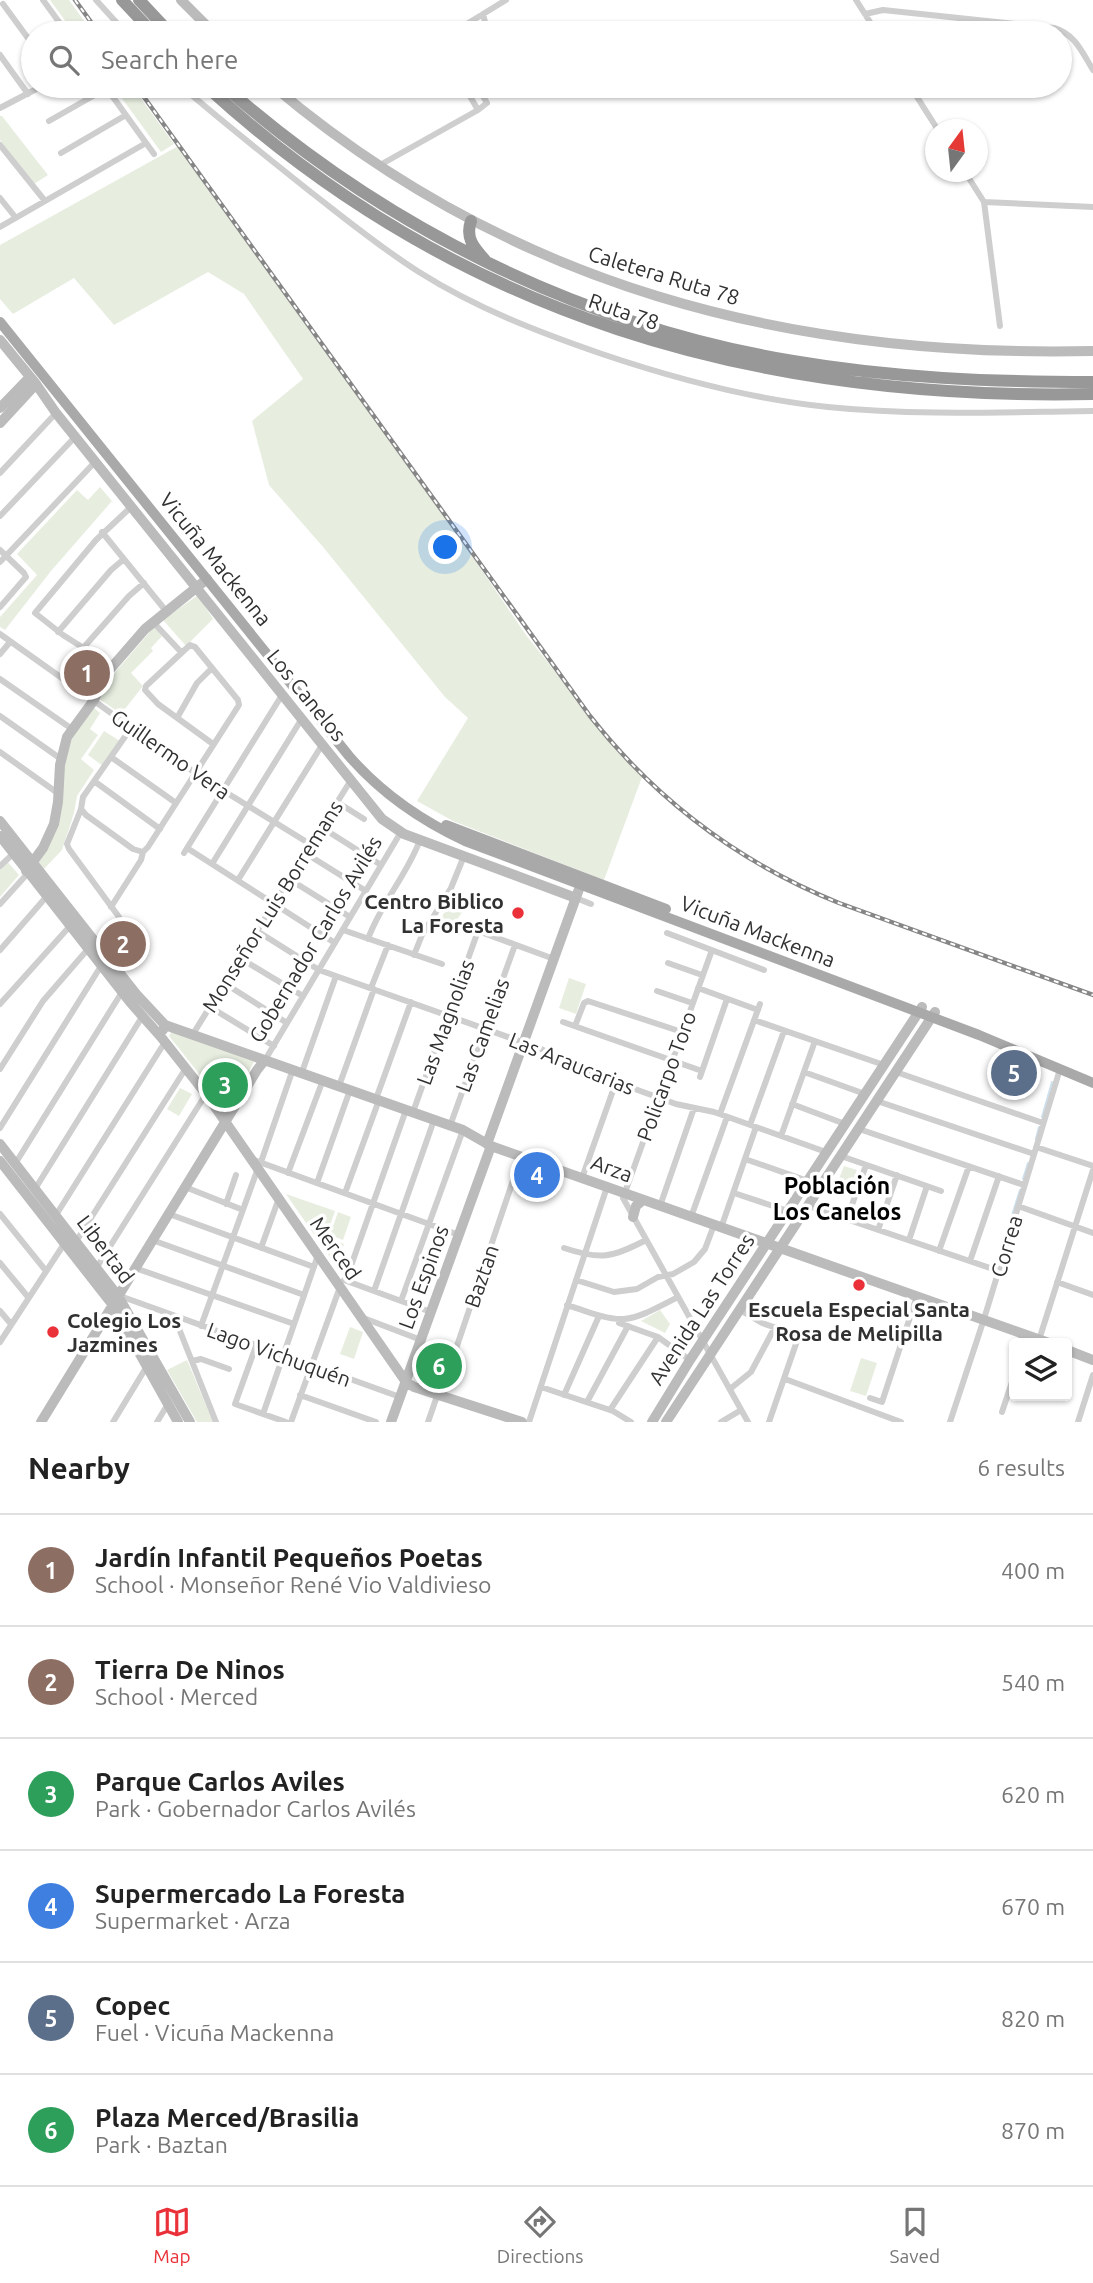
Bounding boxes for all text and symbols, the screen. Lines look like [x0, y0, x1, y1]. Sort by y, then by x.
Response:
search box [21, 21, 1072, 98]
icon: search [45, 41, 83, 79]
text: Search here [101, 45, 238, 74]
north arrow [925, 119, 988, 182]
street label: Caletera Ruta 78 [585, 240, 743, 310]
street label: Ruta 78 [586, 287, 662, 335]
street label: Vicuña Mackenna [155, 488, 277, 630]
your location [428, 530, 462, 564]
street label: Los Canelos [263, 644, 351, 746]
pin: 1 [64, 647, 110, 699]
street label: Guillermo Vera [107, 704, 235, 804]
street label: Monseñor Luis Borremans [197, 796, 347, 1016]
street label: Gobernador Carlos Avilés [244, 831, 386, 1047]
place label: Centro Biblico La Foresta [364, 889, 504, 937]
street label: Vicuña Mackenna [677, 890, 839, 972]
marker: Centro Biblico La Foresta [510, 905, 526, 921]
pin: 2 [100, 918, 146, 970]
street label: Las Magnolias [411, 956, 479, 1088]
street label: Las Camelias [450, 975, 514, 1095]
street label: Policarpo Toro [631, 1008, 701, 1144]
street label: Las Araucarias [506, 1027, 638, 1099]
pin: 5 [991, 1047, 1037, 1099]
pin: 3 [202, 1059, 248, 1111]
pin: 4 [514, 1149, 560, 1201]
street label: Arza [588, 1150, 636, 1186]
district label: Población Los Canelos [773, 1173, 901, 1224]
street label: Libertad [73, 1210, 139, 1288]
street label: Merced [306, 1212, 366, 1284]
street label: Correa [985, 1212, 1027, 1280]
street label: Los Espinos [393, 1222, 453, 1332]
street label: Avenida Las Torres [643, 1229, 759, 1389]
street label: Baztan [459, 1241, 503, 1311]
marker: Escuela Especial Santa Rosa de Melipilla [851, 1277, 867, 1293]
place label: Escuela Especial Santa Rosa de Melipilla [748, 1297, 970, 1345]
place label: Colegio Los Jazmines [67, 1308, 181, 1356]
street label: Lago Vichuquén [204, 1317, 354, 1391]
marker: Colegio Los Jazmines [45, 1324, 61, 1340]
map controls [1009, 1338, 1072, 1401]
button: layers [1009, 1338, 1072, 1401]
pin: 6 [416, 1340, 462, 1392]
text: Nearby [28, 1451, 130, 1485]
text: 6 results [977, 1455, 1065, 1480]
text: Jardín Infantil Pequeños Poetas [95, 1543, 483, 1572]
text: 1 [45, 1558, 57, 1583]
text: 400 m [1001, 1558, 1065, 1583]
text: School · Monseñor René Vio Valdivieso [95, 1572, 492, 1597]
text: Tierra De Ninos [95, 1655, 285, 1684]
text: 2 [45, 1670, 57, 1695]
text: 540 m [1001, 1670, 1065, 1695]
text: School · Merced [95, 1684, 258, 1709]
text: Parque Carlos Aviles [95, 1767, 345, 1796]
text: 3 [45, 1782, 57, 1807]
text: 620 m [1001, 1782, 1065, 1807]
text: Park · Gobernador Carlos Avilés [95, 1796, 416, 1821]
text: Supermercado La Foresta [95, 1879, 405, 1908]
text: 4 [45, 1894, 57, 1919]
text: 670 m [1001, 1894, 1065, 1919]
text: Supermarket · Arza [95, 1908, 291, 1933]
text: Copec [95, 1991, 170, 2020]
text: 5 [45, 2006, 57, 2031]
text: 820 m [1001, 2006, 1065, 2031]
text: Fuel · Vicuña Mackenna [95, 2020, 334, 2045]
text: Plaza Merced/Brasilia [95, 2103, 359, 2132]
text: 6 [45, 2118, 57, 2143]
text: 870 m [1001, 2118, 1065, 2143]
text: Park · Baztan [95, 2132, 228, 2157]
tab: Map [153, 2203, 191, 2267]
tab: Directions [497, 2203, 584, 2267]
tab: Saved [889, 2203, 940, 2267]

